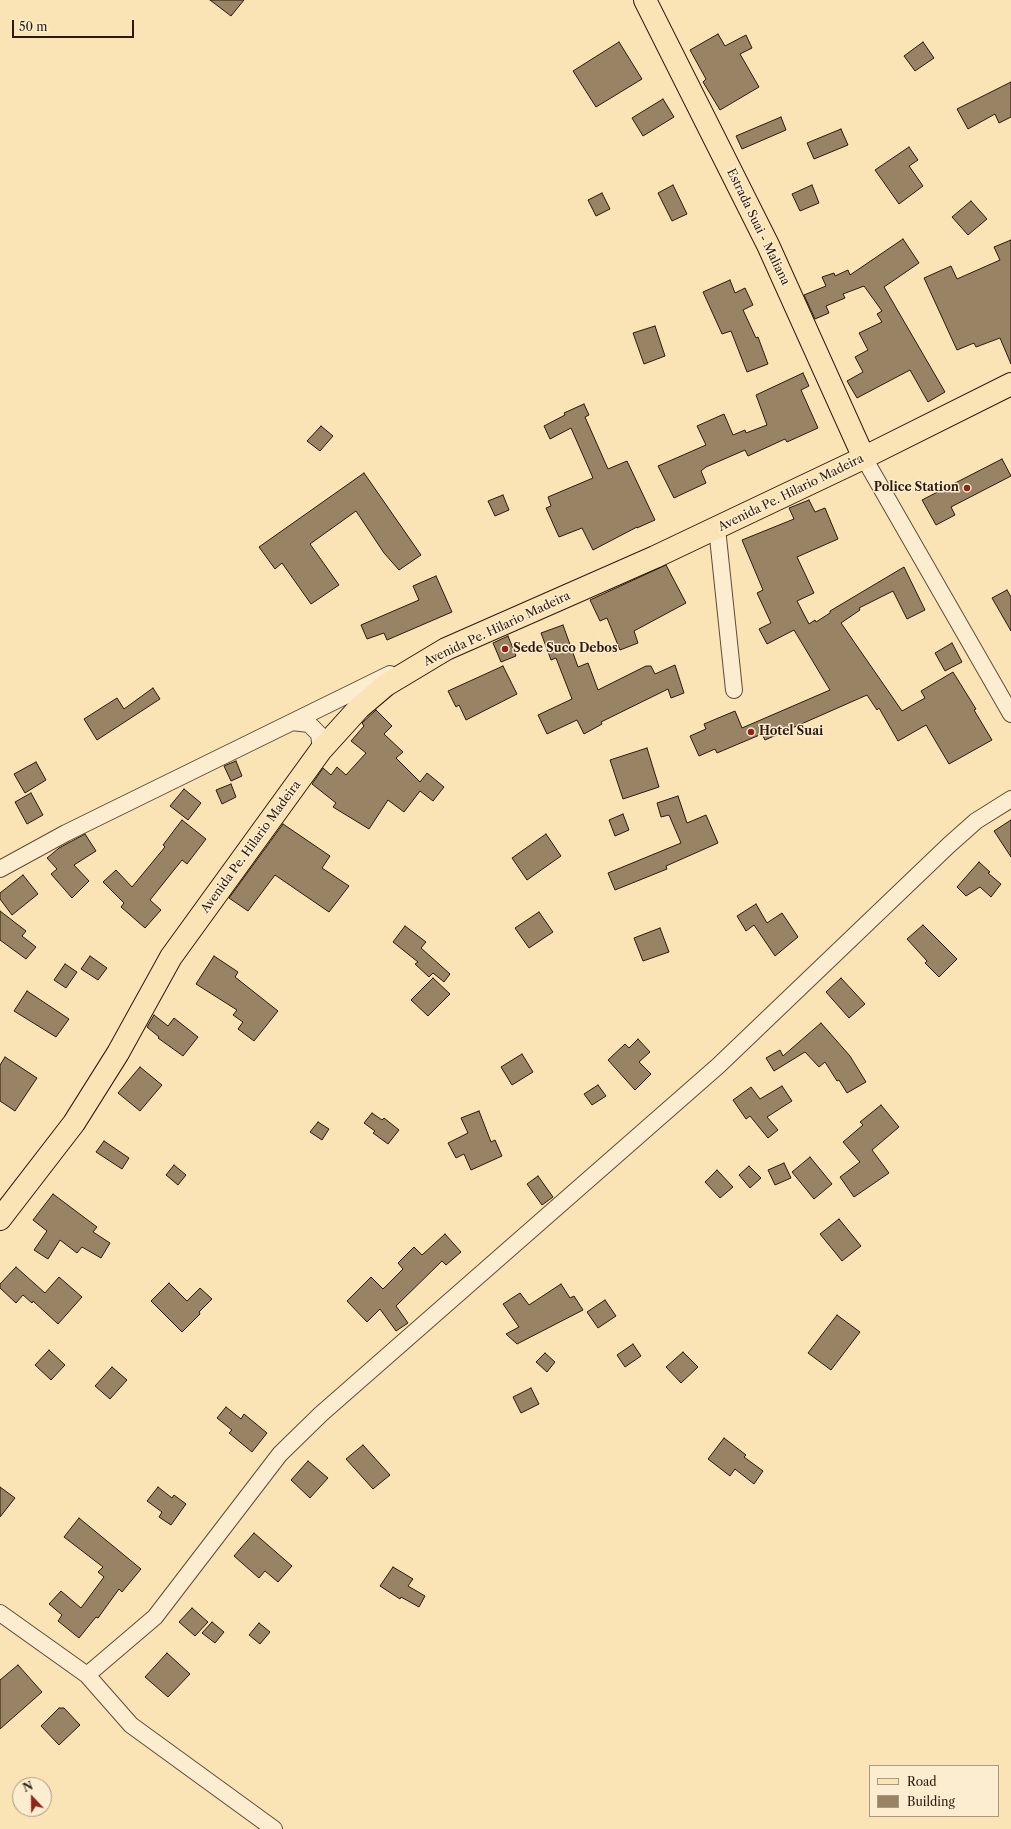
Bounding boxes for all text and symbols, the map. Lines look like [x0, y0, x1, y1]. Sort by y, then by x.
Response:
scale bar [14, 12, 136, 38]
text: 50 m [19, 19, 48, 34]
street label: Estrada Suai - Maliana [723, 166, 793, 288]
street label: Avenida Pe. Hilario Madeira [716, 451, 866, 535]
place label: Police Station [874, 481, 959, 495]
marker: Police Station [962, 483, 972, 493]
street label: Avenida Pe. Hilario Madeira [421, 589, 573, 669]
place label: Sede Suco Debos [513, 642, 618, 656]
marker: Sede Suco Debos [500, 644, 510, 654]
place label: Hotel Suai [759, 725, 823, 739]
marker: Hotel Suai [746, 727, 756, 737]
street label: Avenida Pe. Hilario Madeira [198, 778, 304, 916]
legend [869, 1765, 999, 1817]
text: Road [907, 1774, 937, 1789]
north arrow [12, 1777, 52, 1817]
text: N [21, 1779, 35, 1795]
text: Building [907, 1794, 955, 1809]

